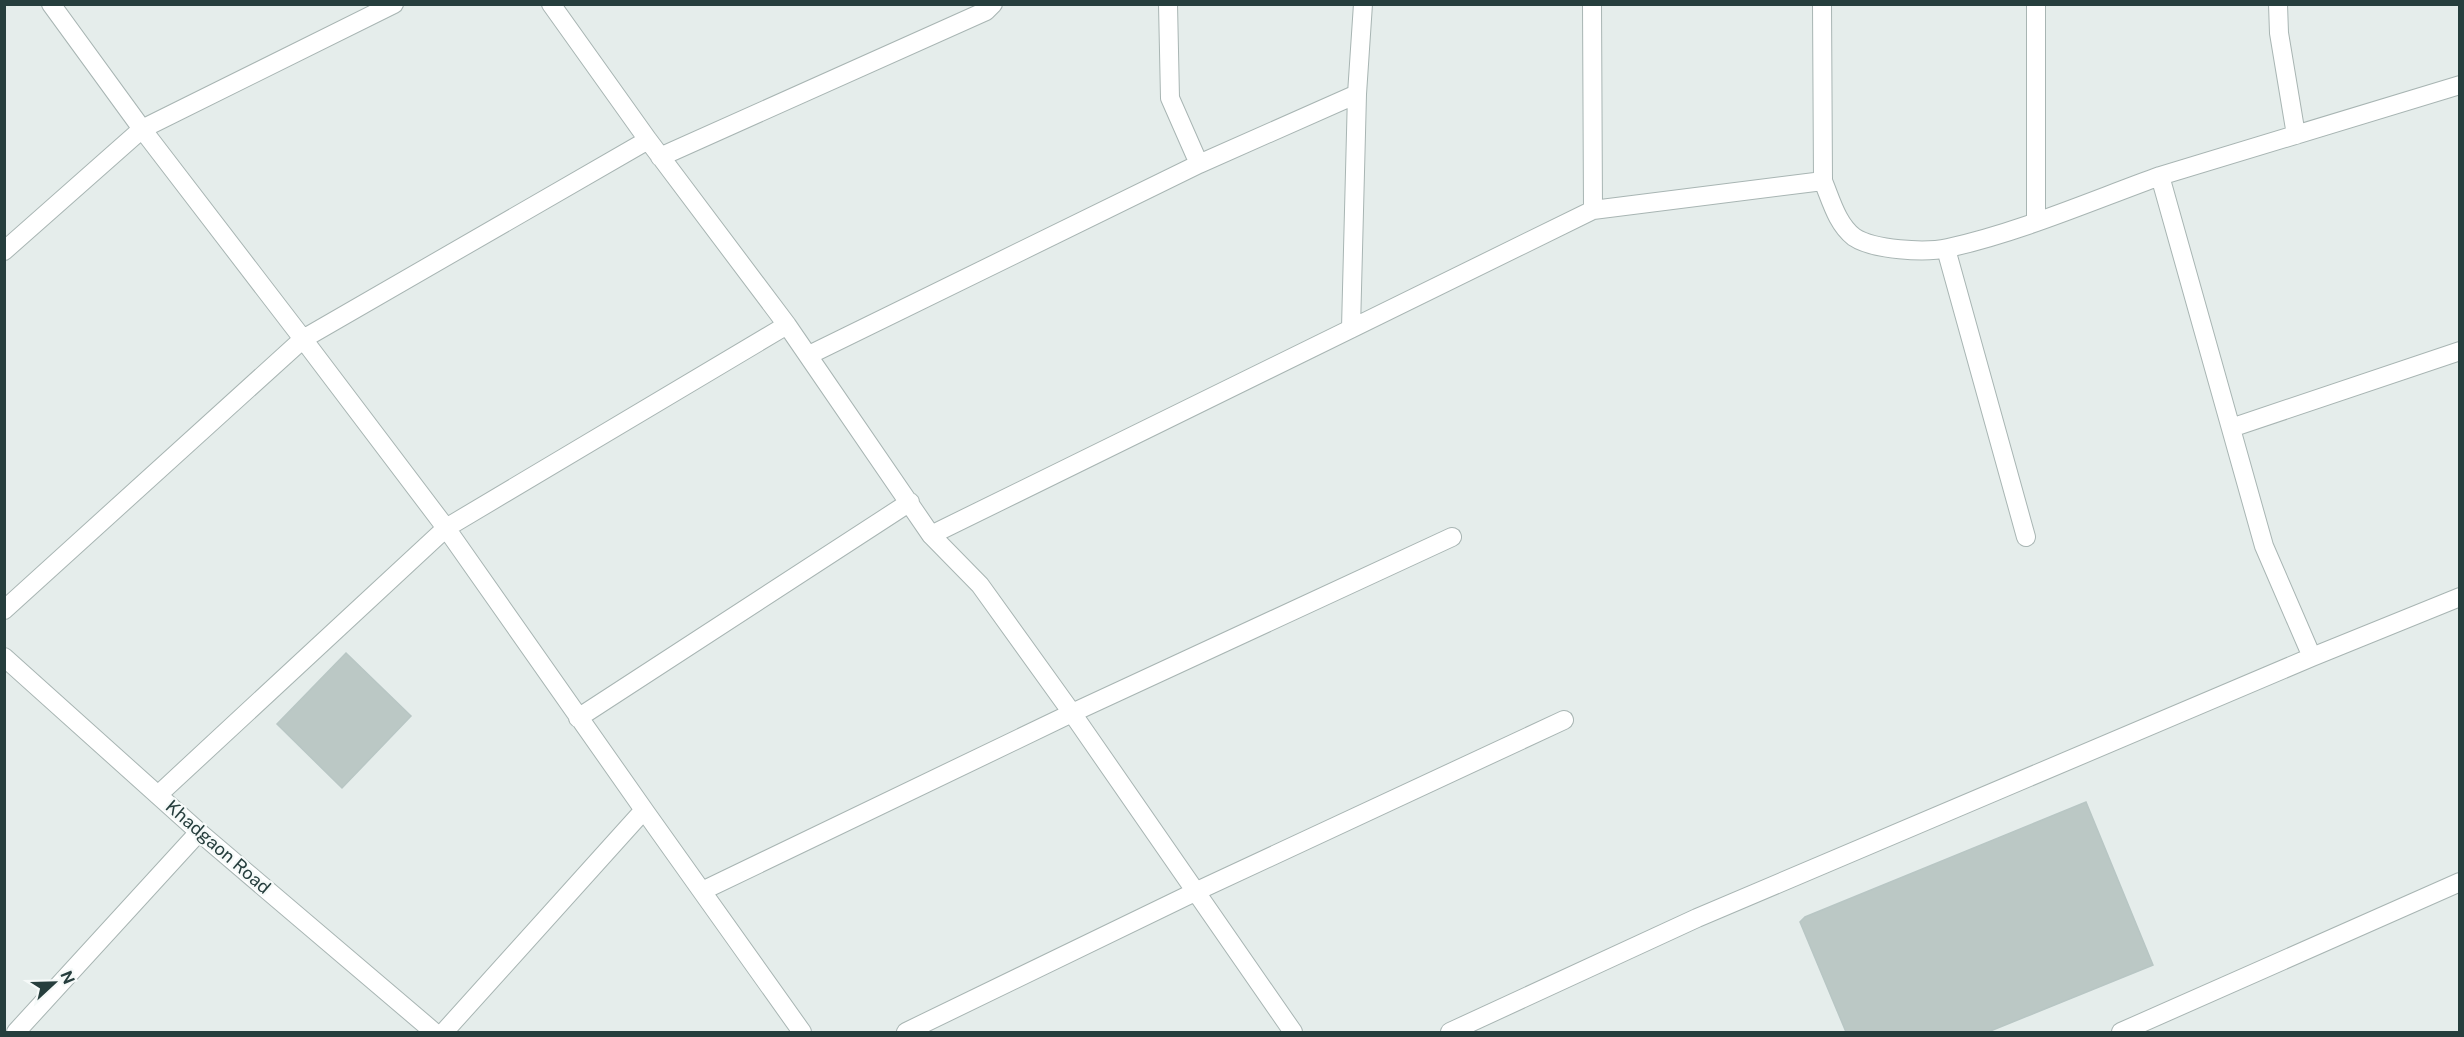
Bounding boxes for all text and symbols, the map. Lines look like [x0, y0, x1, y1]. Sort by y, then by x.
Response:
street label: Khadgaon Road [162, 795, 275, 898]
north arrow [24, 953, 84, 1013]
text: N [56, 968, 79, 987]

